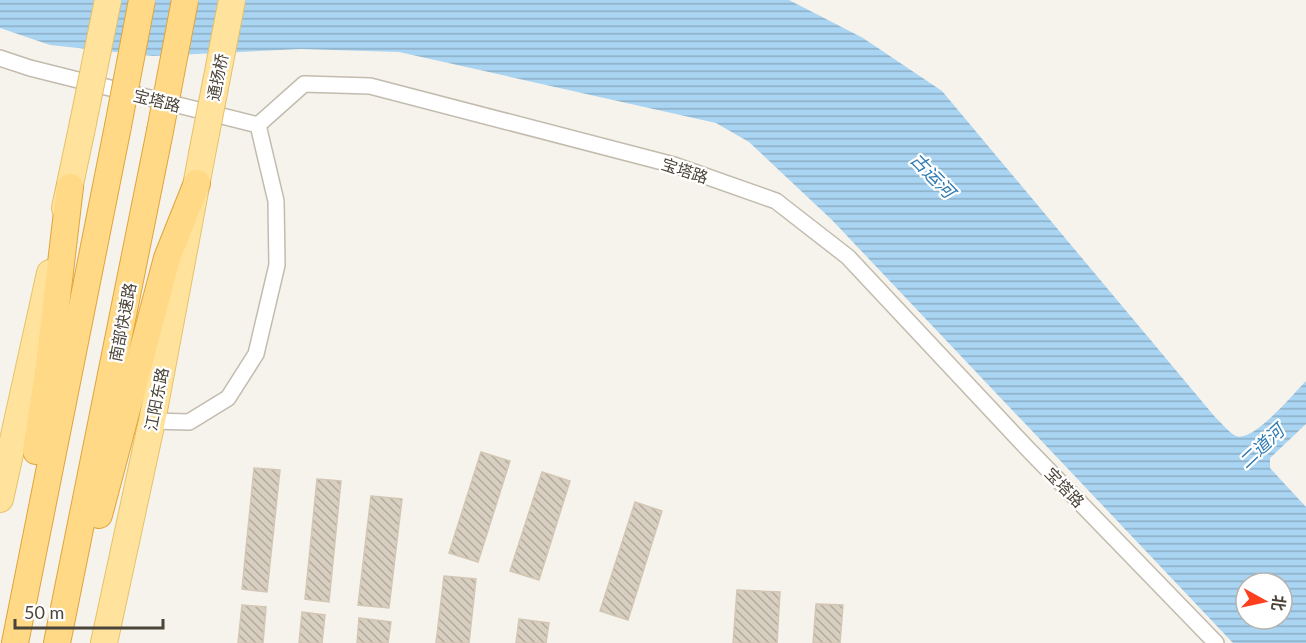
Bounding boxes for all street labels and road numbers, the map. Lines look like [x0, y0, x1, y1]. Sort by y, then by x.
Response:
street label: 通扬桥 [203, 52, 231, 102]
street label: 宝塔路 [131, 85, 183, 115]
street label: 宝塔路 [659, 154, 711, 186]
street label: 南部快速路 [105, 281, 139, 363]
street label: 江阳东路 [141, 366, 171, 432]
street label: 宝塔路 [1041, 463, 1089, 511]

